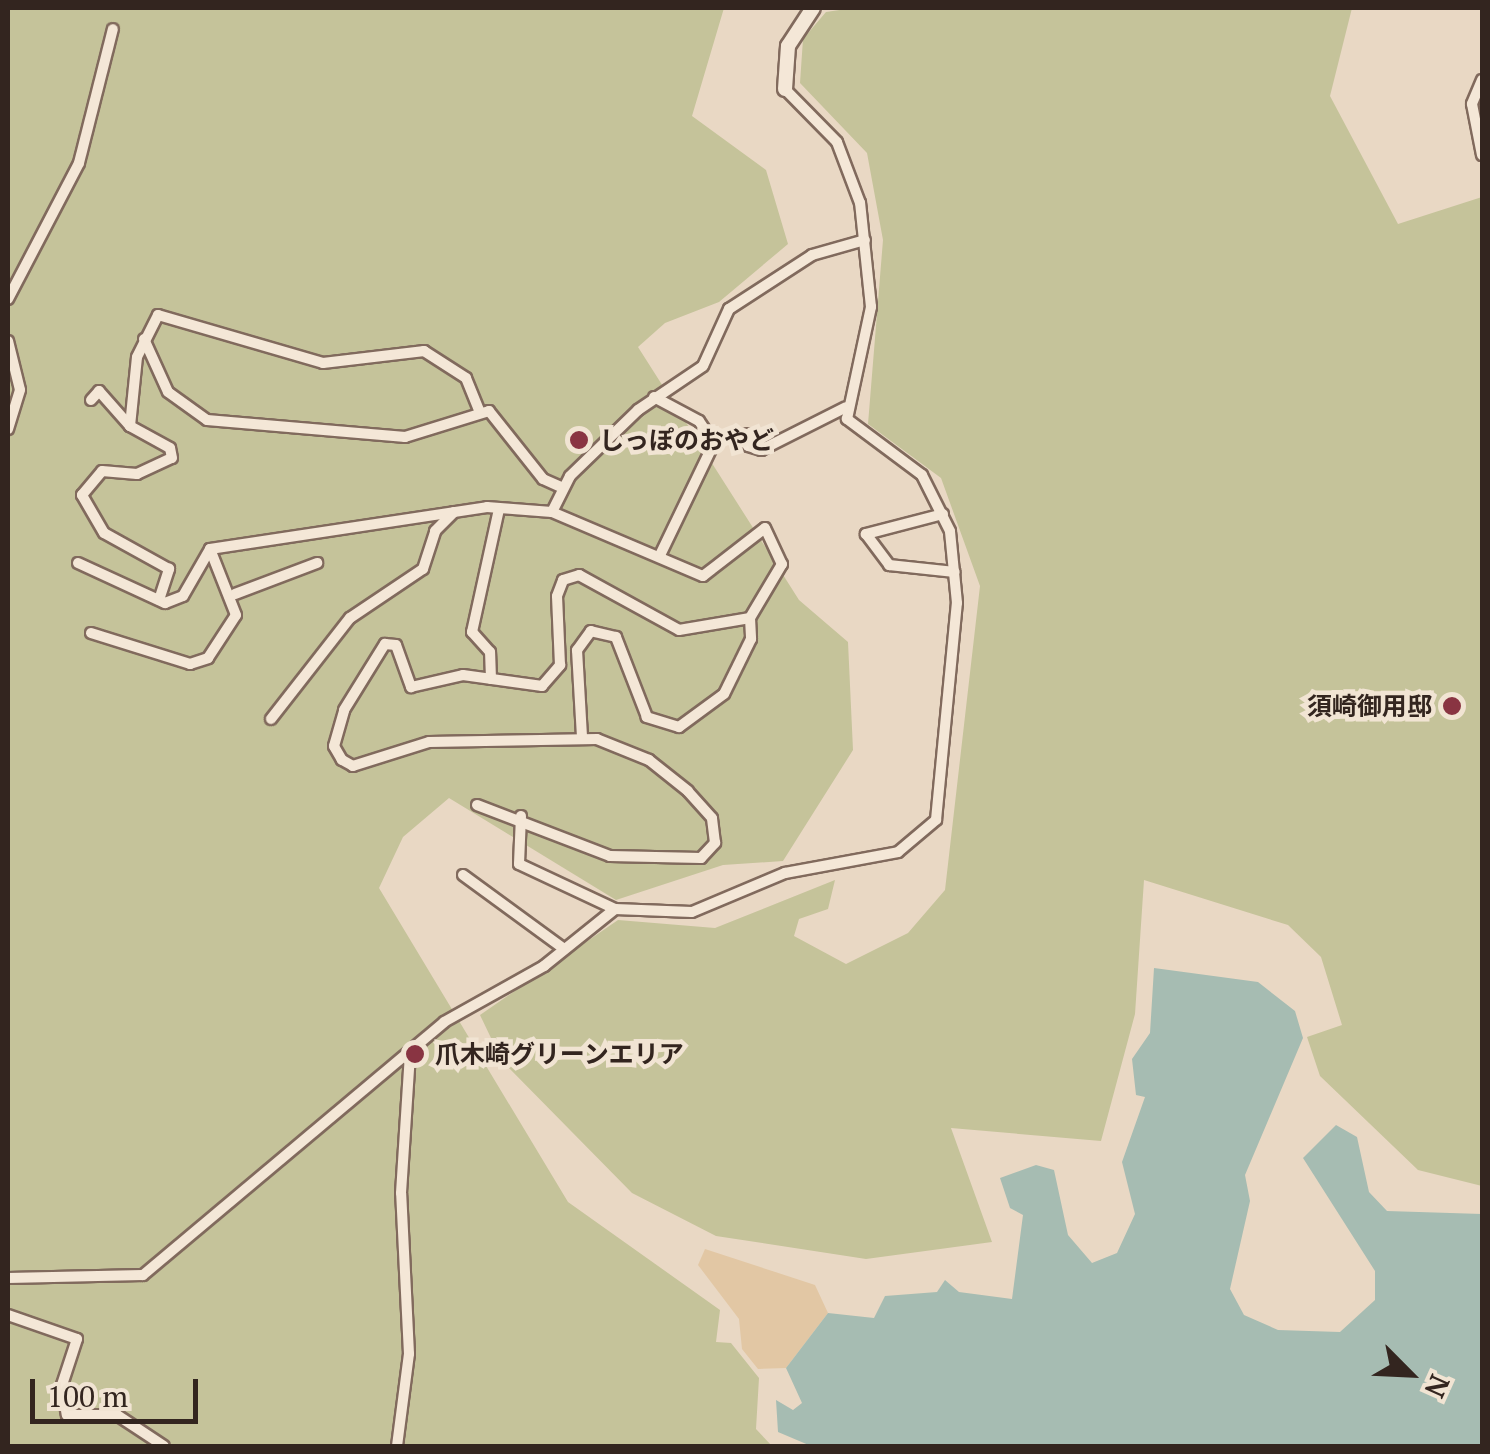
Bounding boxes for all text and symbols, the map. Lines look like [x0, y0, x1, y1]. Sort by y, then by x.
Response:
place label: しっぽのおやど [599, 425, 774, 455]
marker: しっぽのおやど [568, 429, 590, 451]
place label: 須崎御用邸 [1307, 691, 1432, 721]
marker: 須崎御用邸 [1441, 695, 1463, 717]
place label: 爪木崎グリーンエリア [435, 1039, 685, 1069]
marker: 爪木崎グリーンエリア [404, 1043, 426, 1065]
north arrow [1360, 1324, 1460, 1424]
scale bar [35, 1359, 202, 1421]
text: N [1417, 1369, 1459, 1404]
text: 100 m [47, 1376, 128, 1416]

